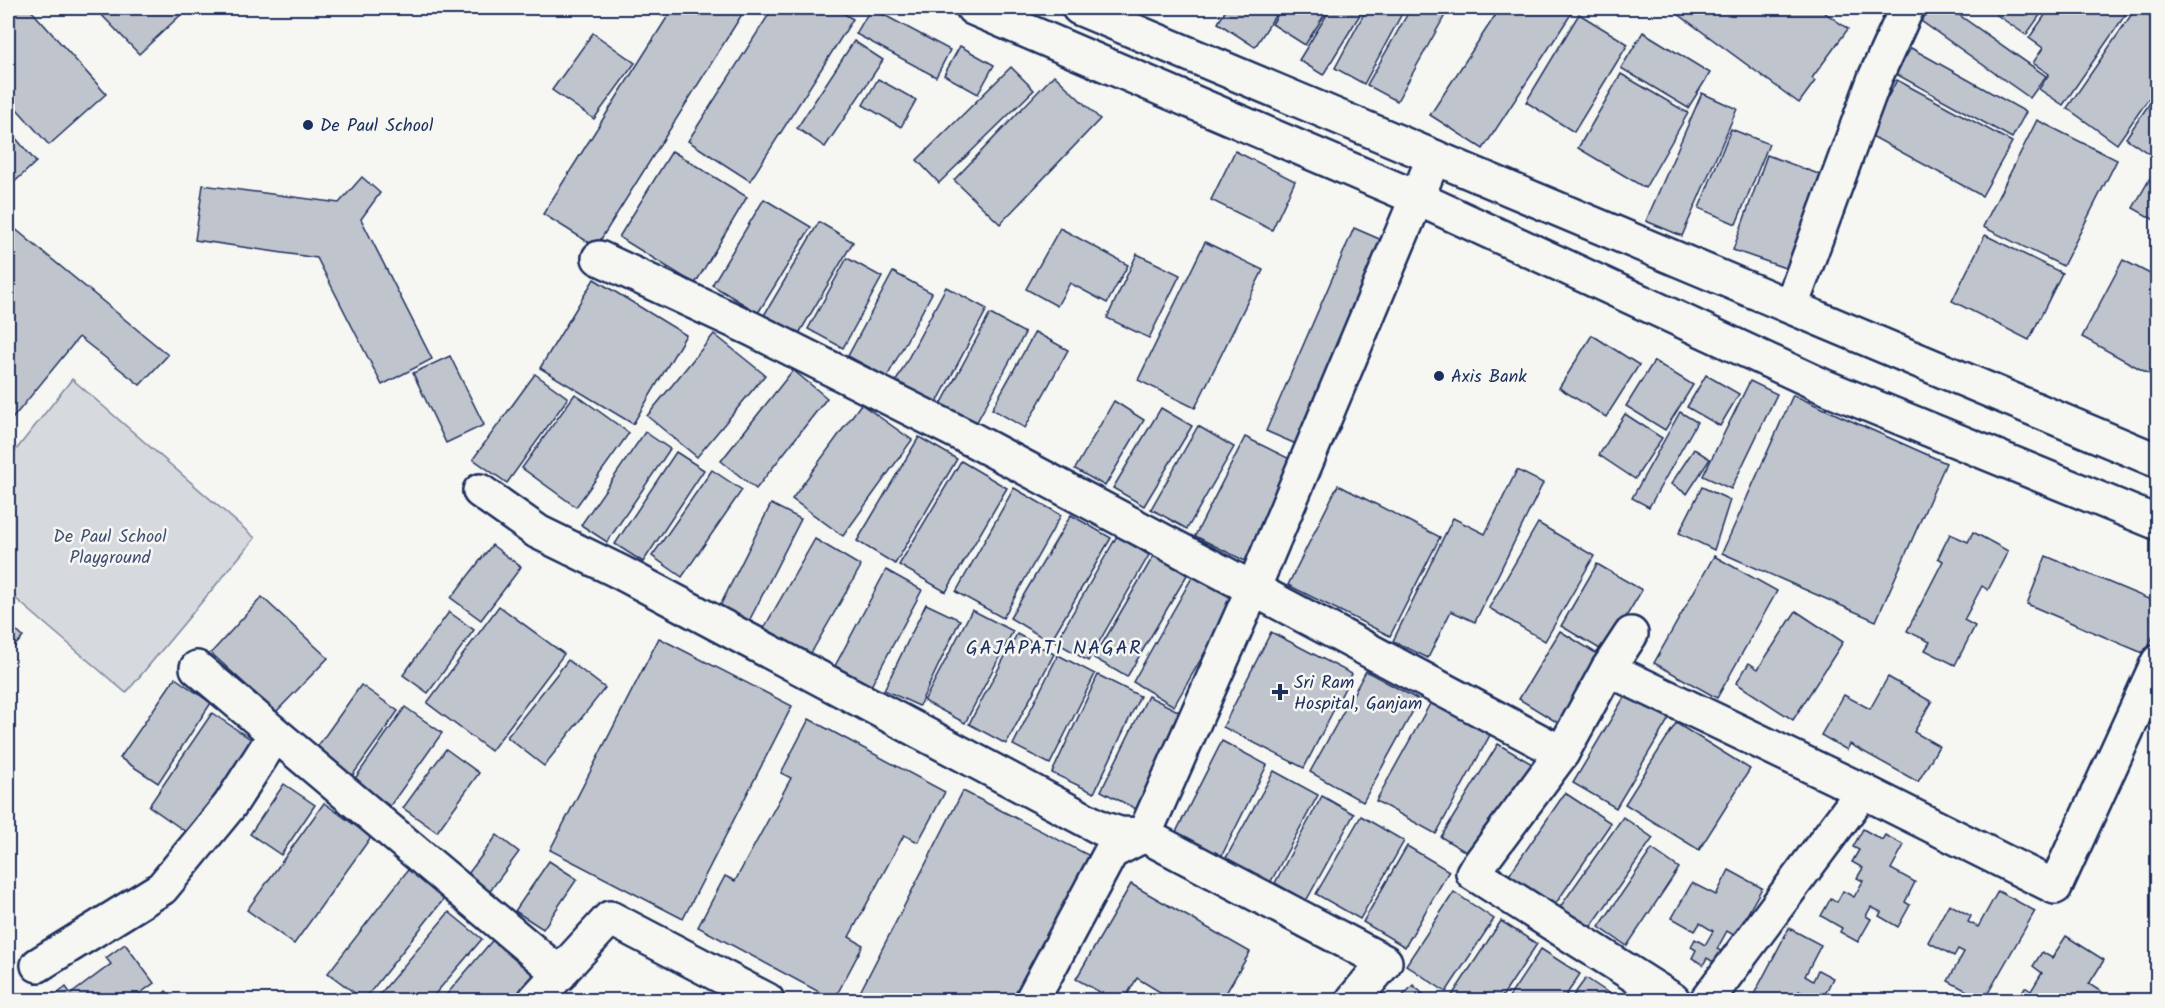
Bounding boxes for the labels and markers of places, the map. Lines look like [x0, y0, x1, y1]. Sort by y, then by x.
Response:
place label: De Paul School [320, 112, 434, 141]
marker: De Paul School [301, 118, 315, 132]
place label: Axis Bank [1451, 363, 1527, 392]
marker: Axis Bank [1432, 369, 1446, 383]
place label: Sri Ram Hospital, Ganjam [1294, 669, 1422, 719]
marker: Sri Ram Hospital, Ganjam [1271, 683, 1289, 701]

